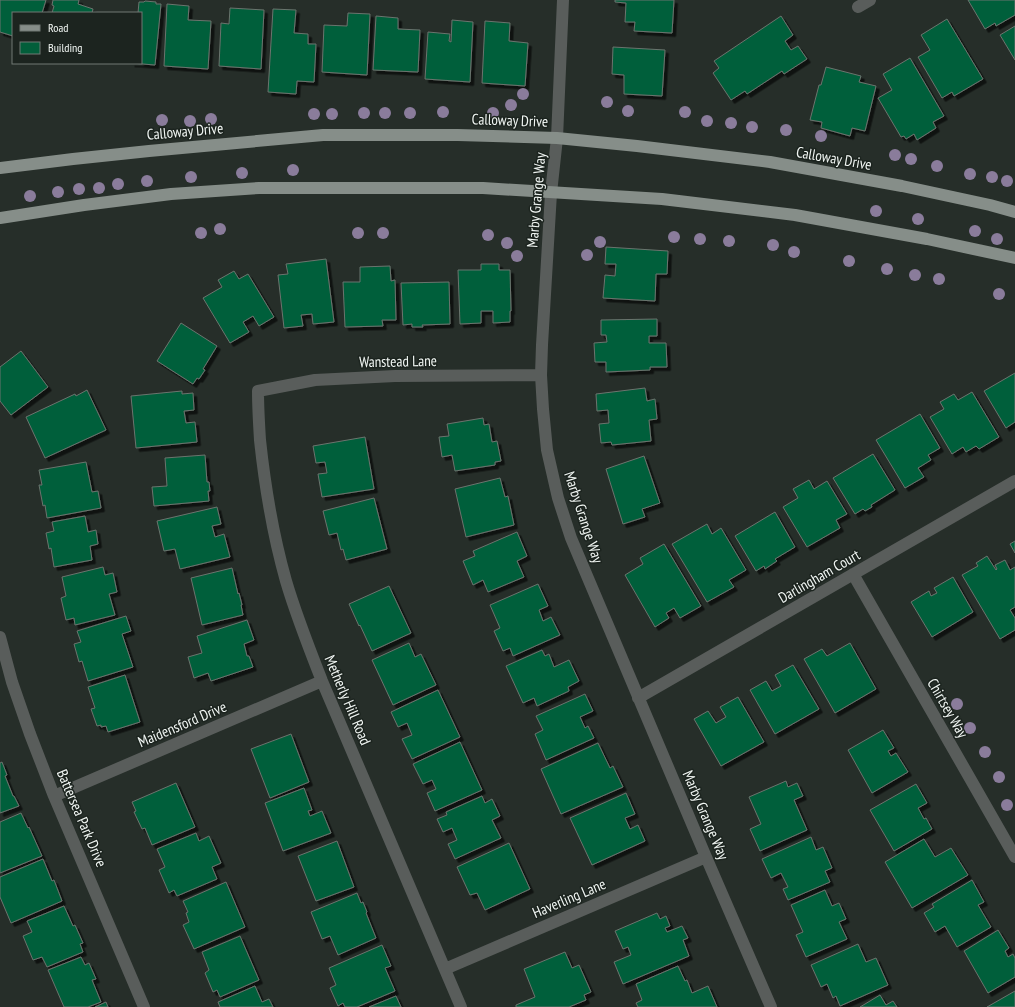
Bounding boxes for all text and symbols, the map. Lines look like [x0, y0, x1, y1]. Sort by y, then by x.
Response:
legend [12, 12, 142, 64]
text: Road [48, 20, 68, 35]
text: Building [48, 40, 83, 55]
street label: Calloway Drive [471, 109, 549, 131]
street label: Calloway Drive [146, 118, 224, 144]
street label: Calloway Drive [795, 142, 873, 174]
street label: Marby Grange Way [522, 151, 550, 248]
street label: Wanstead Lane [359, 351, 437, 371]
street label: Marby Grange Way [560, 469, 608, 566]
street label: Darlingham Court [775, 545, 863, 607]
street label: Metherly Hill Road [321, 652, 375, 748]
street label: Chirtsey Way [923, 675, 973, 742]
street label: Maidensford Drive [135, 697, 229, 751]
street label: Battersea Park Drive [53, 766, 111, 870]
street label: Marby Grange Way [679, 767, 734, 863]
street label: Haverling Lane [529, 874, 609, 922]

